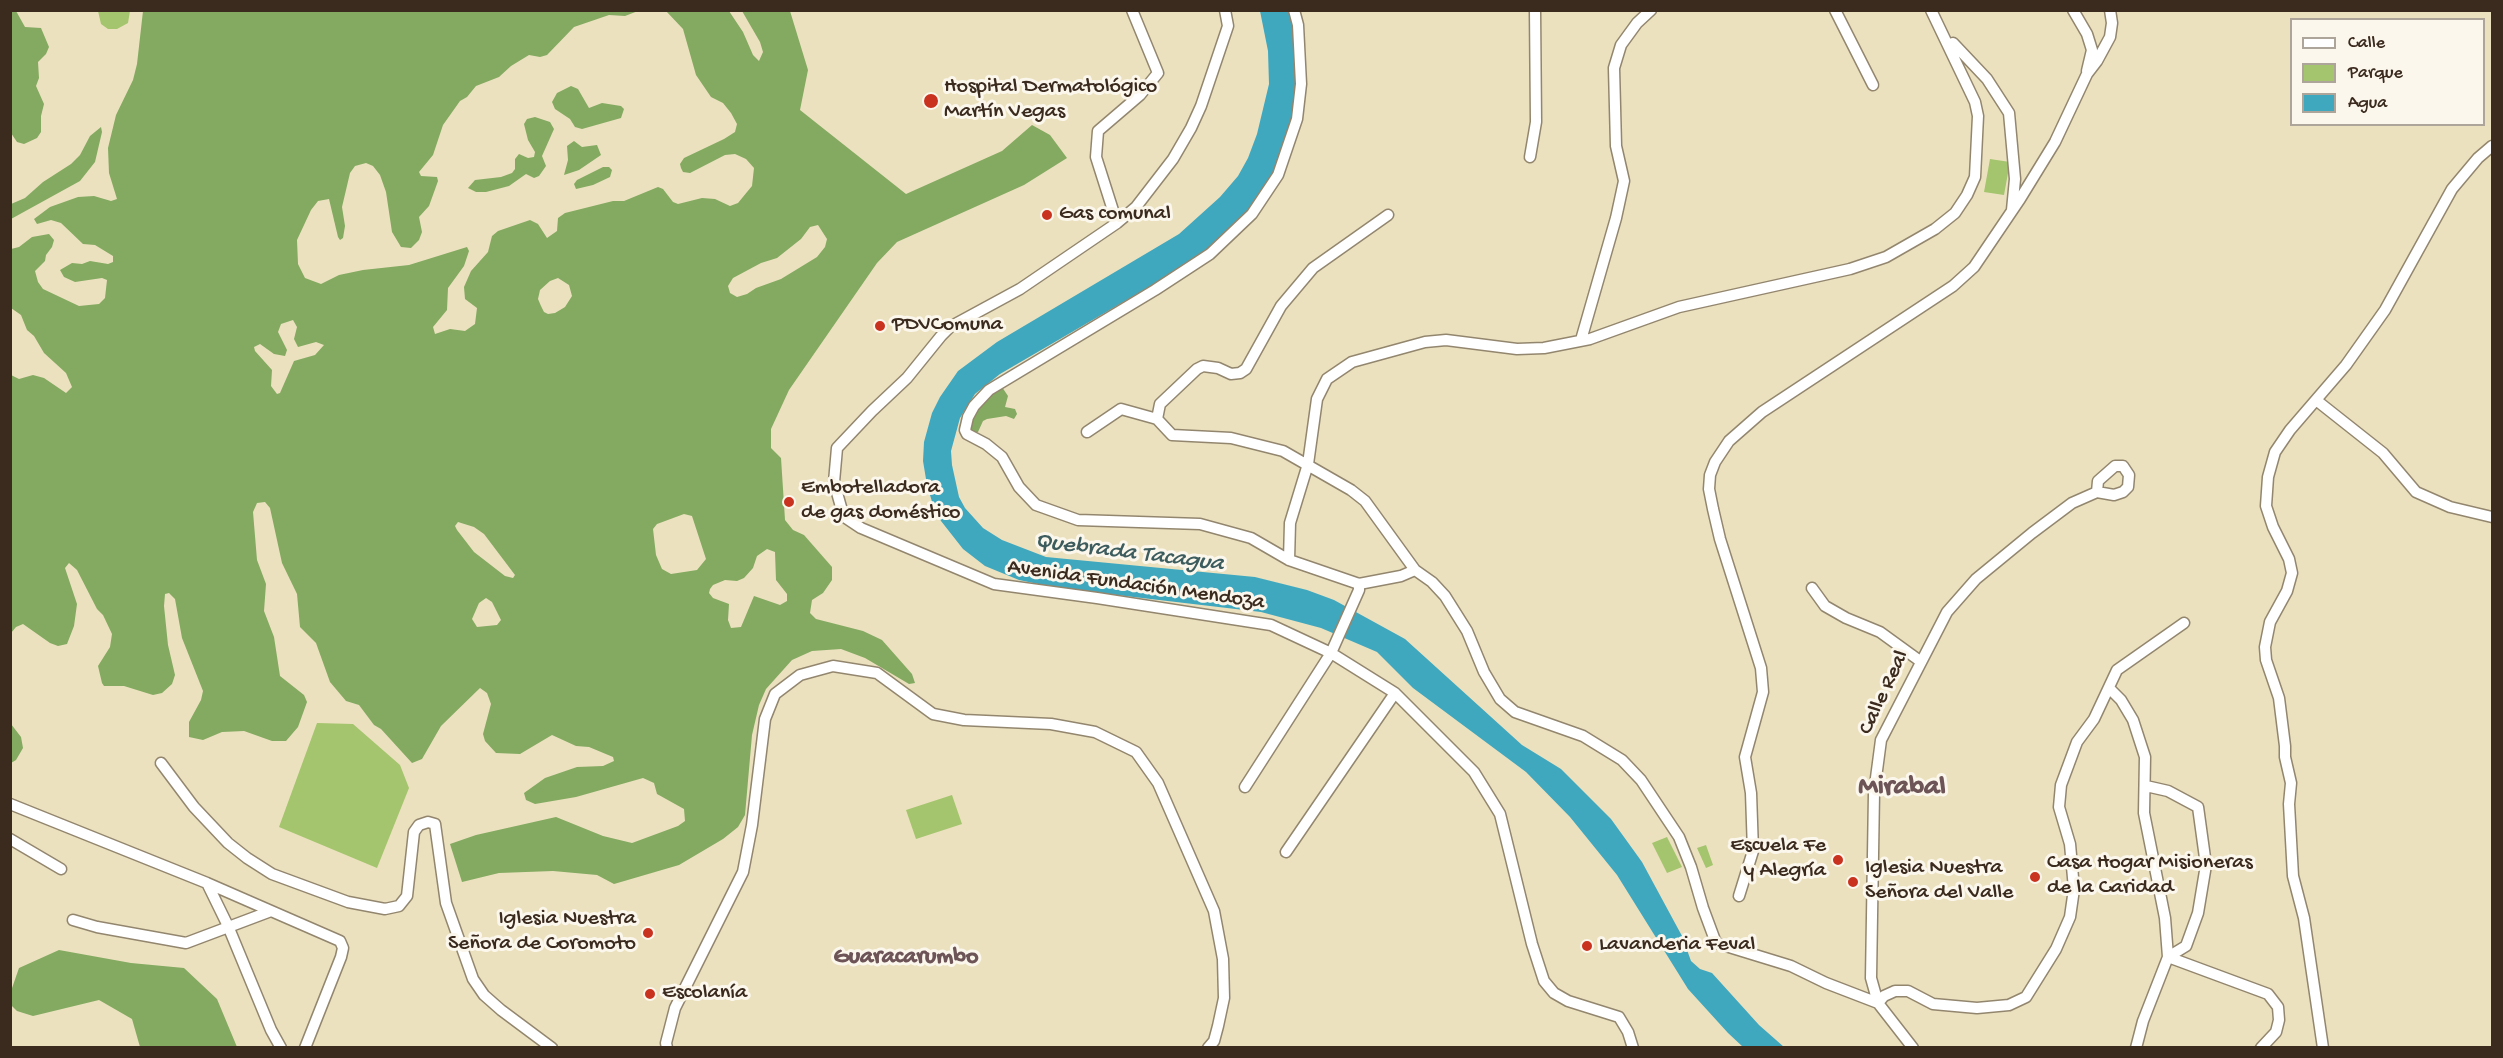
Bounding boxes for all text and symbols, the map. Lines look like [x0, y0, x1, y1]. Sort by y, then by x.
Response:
legend [2290, 18, 2485, 126]
text: Calle [2348, 33, 2385, 54]
text: Parque [2348, 63, 2403, 84]
place label: Hospital Dermatológico Martín Vegas [944, 75, 1157, 126]
marker: Hospital Dermatológico Martín Vegas [922, 92, 940, 110]
text: Agua [2348, 93, 2387, 114]
place label: Gas comunal [1059, 202, 1171, 228]
marker: Gas comunal [1040, 208, 1054, 222]
place label: PDVComuna [892, 313, 1003, 339]
marker: PDVComuna [873, 319, 887, 333]
place label: Embotelladora de gas doméstico [801, 476, 961, 528]
marker: Embotelladora de gas doméstico [782, 495, 796, 509]
water label: Quebrada Tacagua [1033, 528, 1225, 580]
street label: Avenida Fundación Mendoza [1006, 555, 1266, 617]
street label: Calle Real [1854, 646, 1916, 740]
district label: Mirabal [1858, 772, 1946, 806]
place label: Escuela Fe y Alegría [1730, 834, 1826, 885]
place label: Casa Hogar Misioneras de la Caridad [2047, 851, 2253, 902]
marker: Escuela Fe y Alegría [1831, 853, 1845, 867]
place label: Iglesia Nuestra Señora del Valle [1865, 856, 2013, 908]
marker: Casa Hogar Misioneras de la Caridad [2028, 870, 2042, 884]
marker: Iglesia Nuestra Señora del Valle [1846, 875, 1860, 889]
place label: Iglesia Nuestra Señora de Coromoto [448, 907, 636, 958]
marker: Iglesia Nuestra Señora de Coromoto [641, 926, 655, 940]
place label: Lavanderia Feval [1599, 933, 1755, 959]
marker: Lavanderia Feval [1580, 939, 1594, 953]
district label: Guaracarumbo [834, 944, 978, 972]
place label: Escolanía [662, 981, 747, 1007]
marker: Escolanía [643, 987, 657, 1001]

